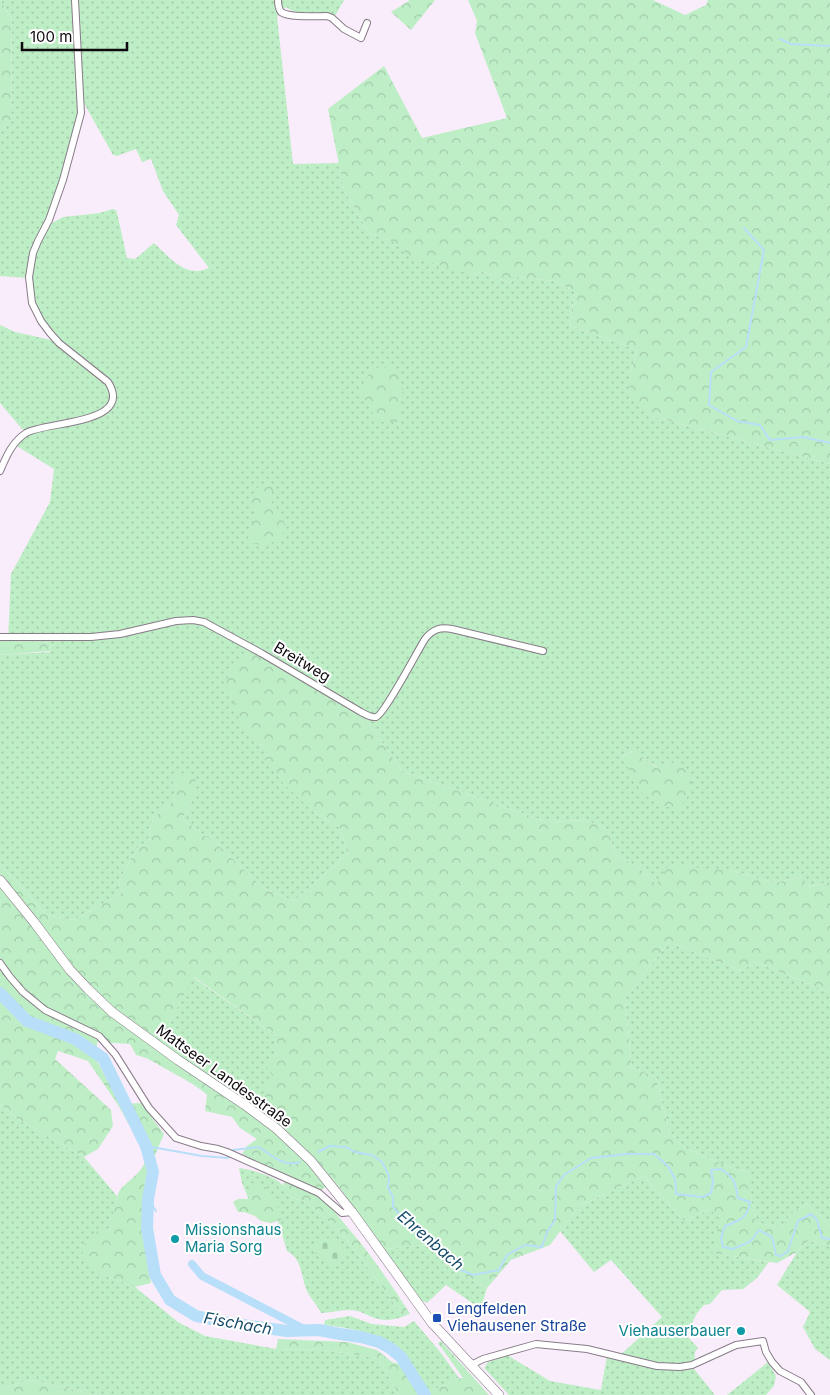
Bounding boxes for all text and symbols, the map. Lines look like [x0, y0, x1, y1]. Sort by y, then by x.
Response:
scale bar [22, 20, 128, 52]
text: 100 m [30, 27, 72, 46]
street label: Breitweg [271, 637, 334, 686]
street label: Mattseer Landesstraße [153, 1020, 296, 1131]
water label: Ehrenbach [394, 1206, 468, 1274]
place label: Missionshaus Maria Sorg [185, 1220, 282, 1256]
marker: Missionshaus Maria Sorg [169, 1233, 181, 1245]
place label: Lengfelden Viehausener Straße [447, 1299, 587, 1335]
water label: Fischach [202, 1307, 274, 1339]
marker: Lengfelden Viehausener Straße [431, 1312, 443, 1324]
place label: Viehauserbauer [619, 1321, 731, 1340]
marker: Viehauserbauer [735, 1325, 747, 1337]

